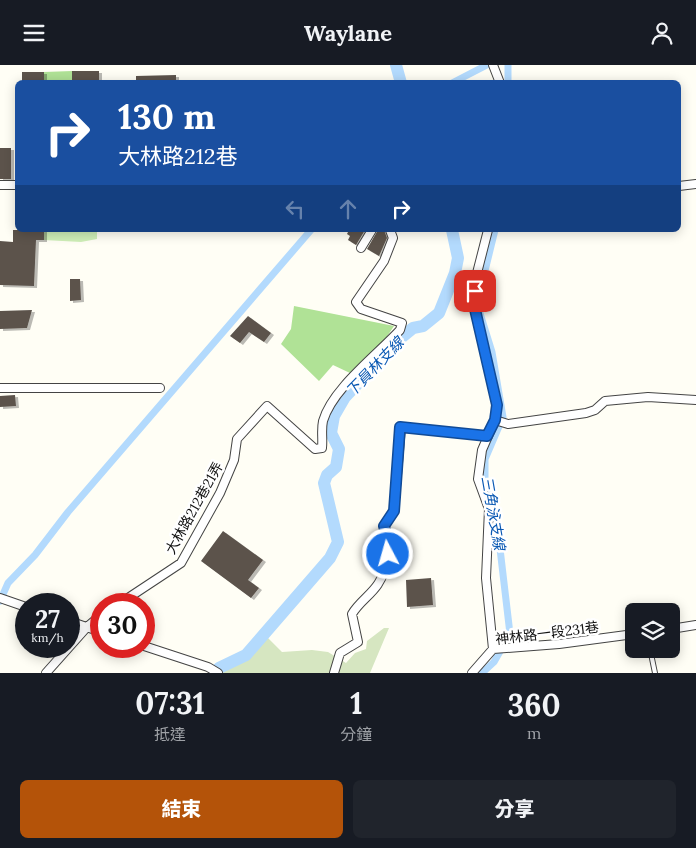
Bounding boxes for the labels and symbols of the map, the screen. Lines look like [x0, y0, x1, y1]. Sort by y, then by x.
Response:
pin [454, 270, 496, 312]
water label: 下員林支線 [342, 332, 409, 400]
street label: 大林路212巷21弄 [161, 459, 227, 557]
water label: 三角泳支線 [478, 474, 510, 553]
position arrow [361, 527, 413, 579]
speed limit sign: 30 [90, 593, 155, 658]
street label: 神林路一段231巷 [494, 618, 600, 648]

